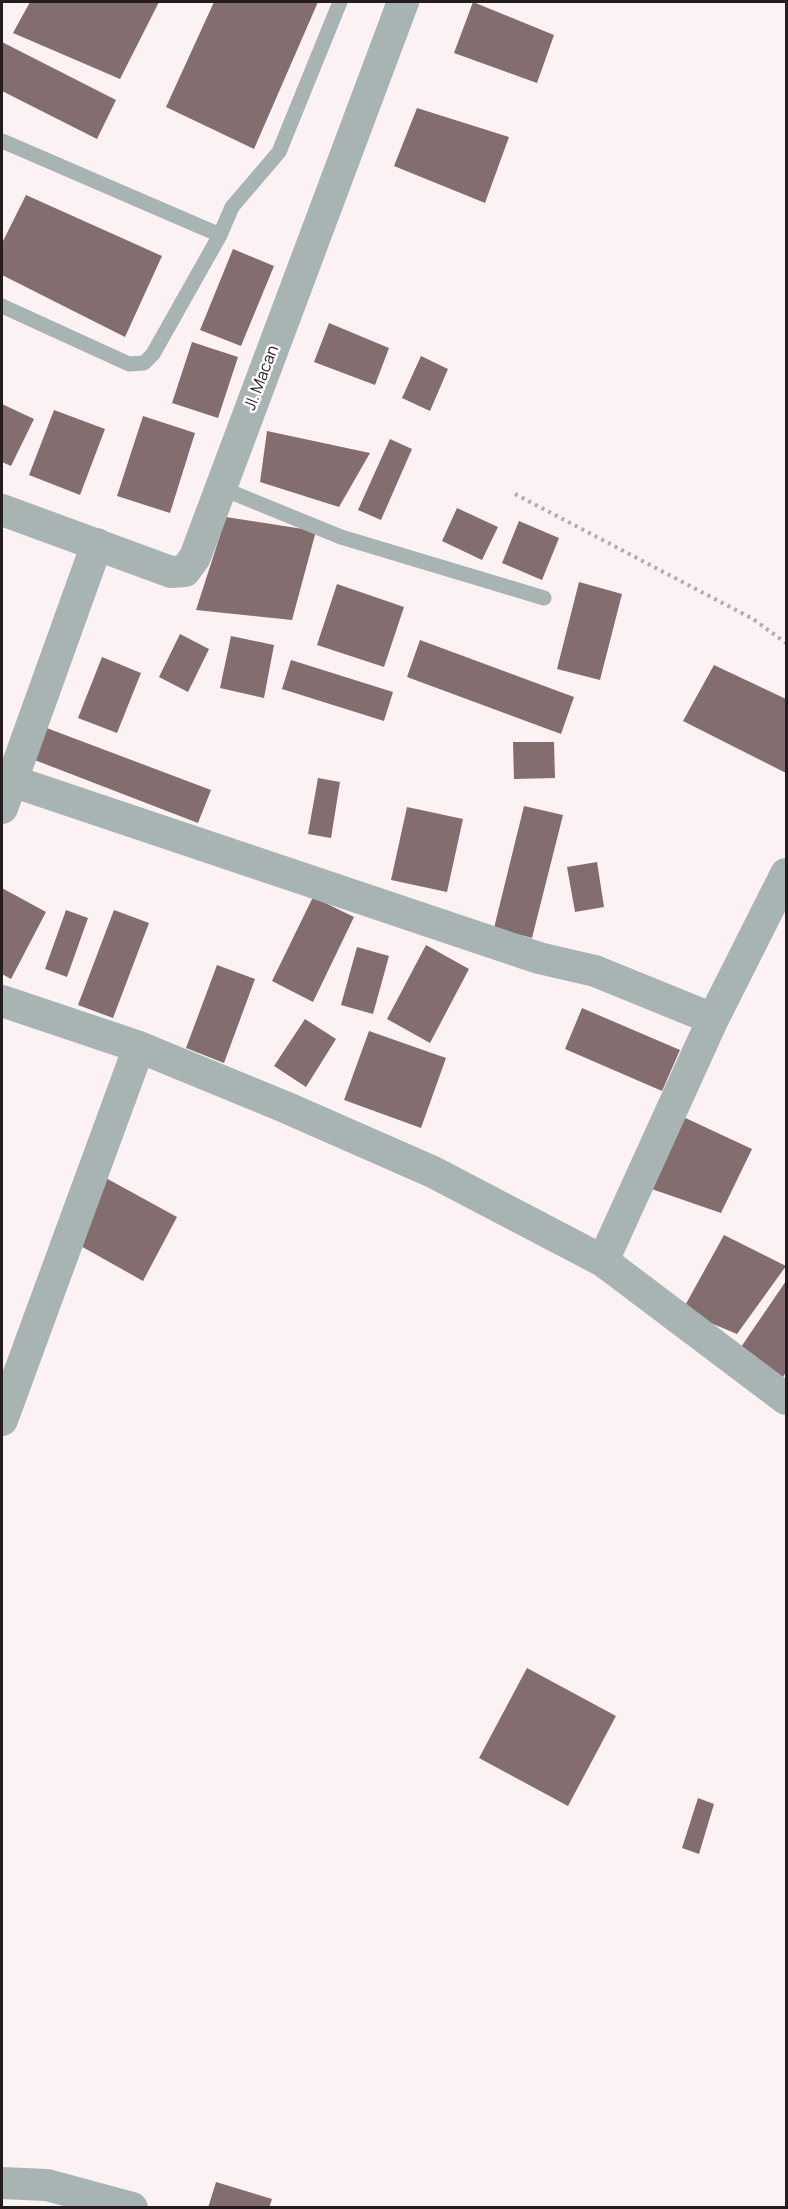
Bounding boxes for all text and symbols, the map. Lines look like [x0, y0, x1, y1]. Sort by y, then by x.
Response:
street label: Jl. Macan [241, 343, 283, 413]

